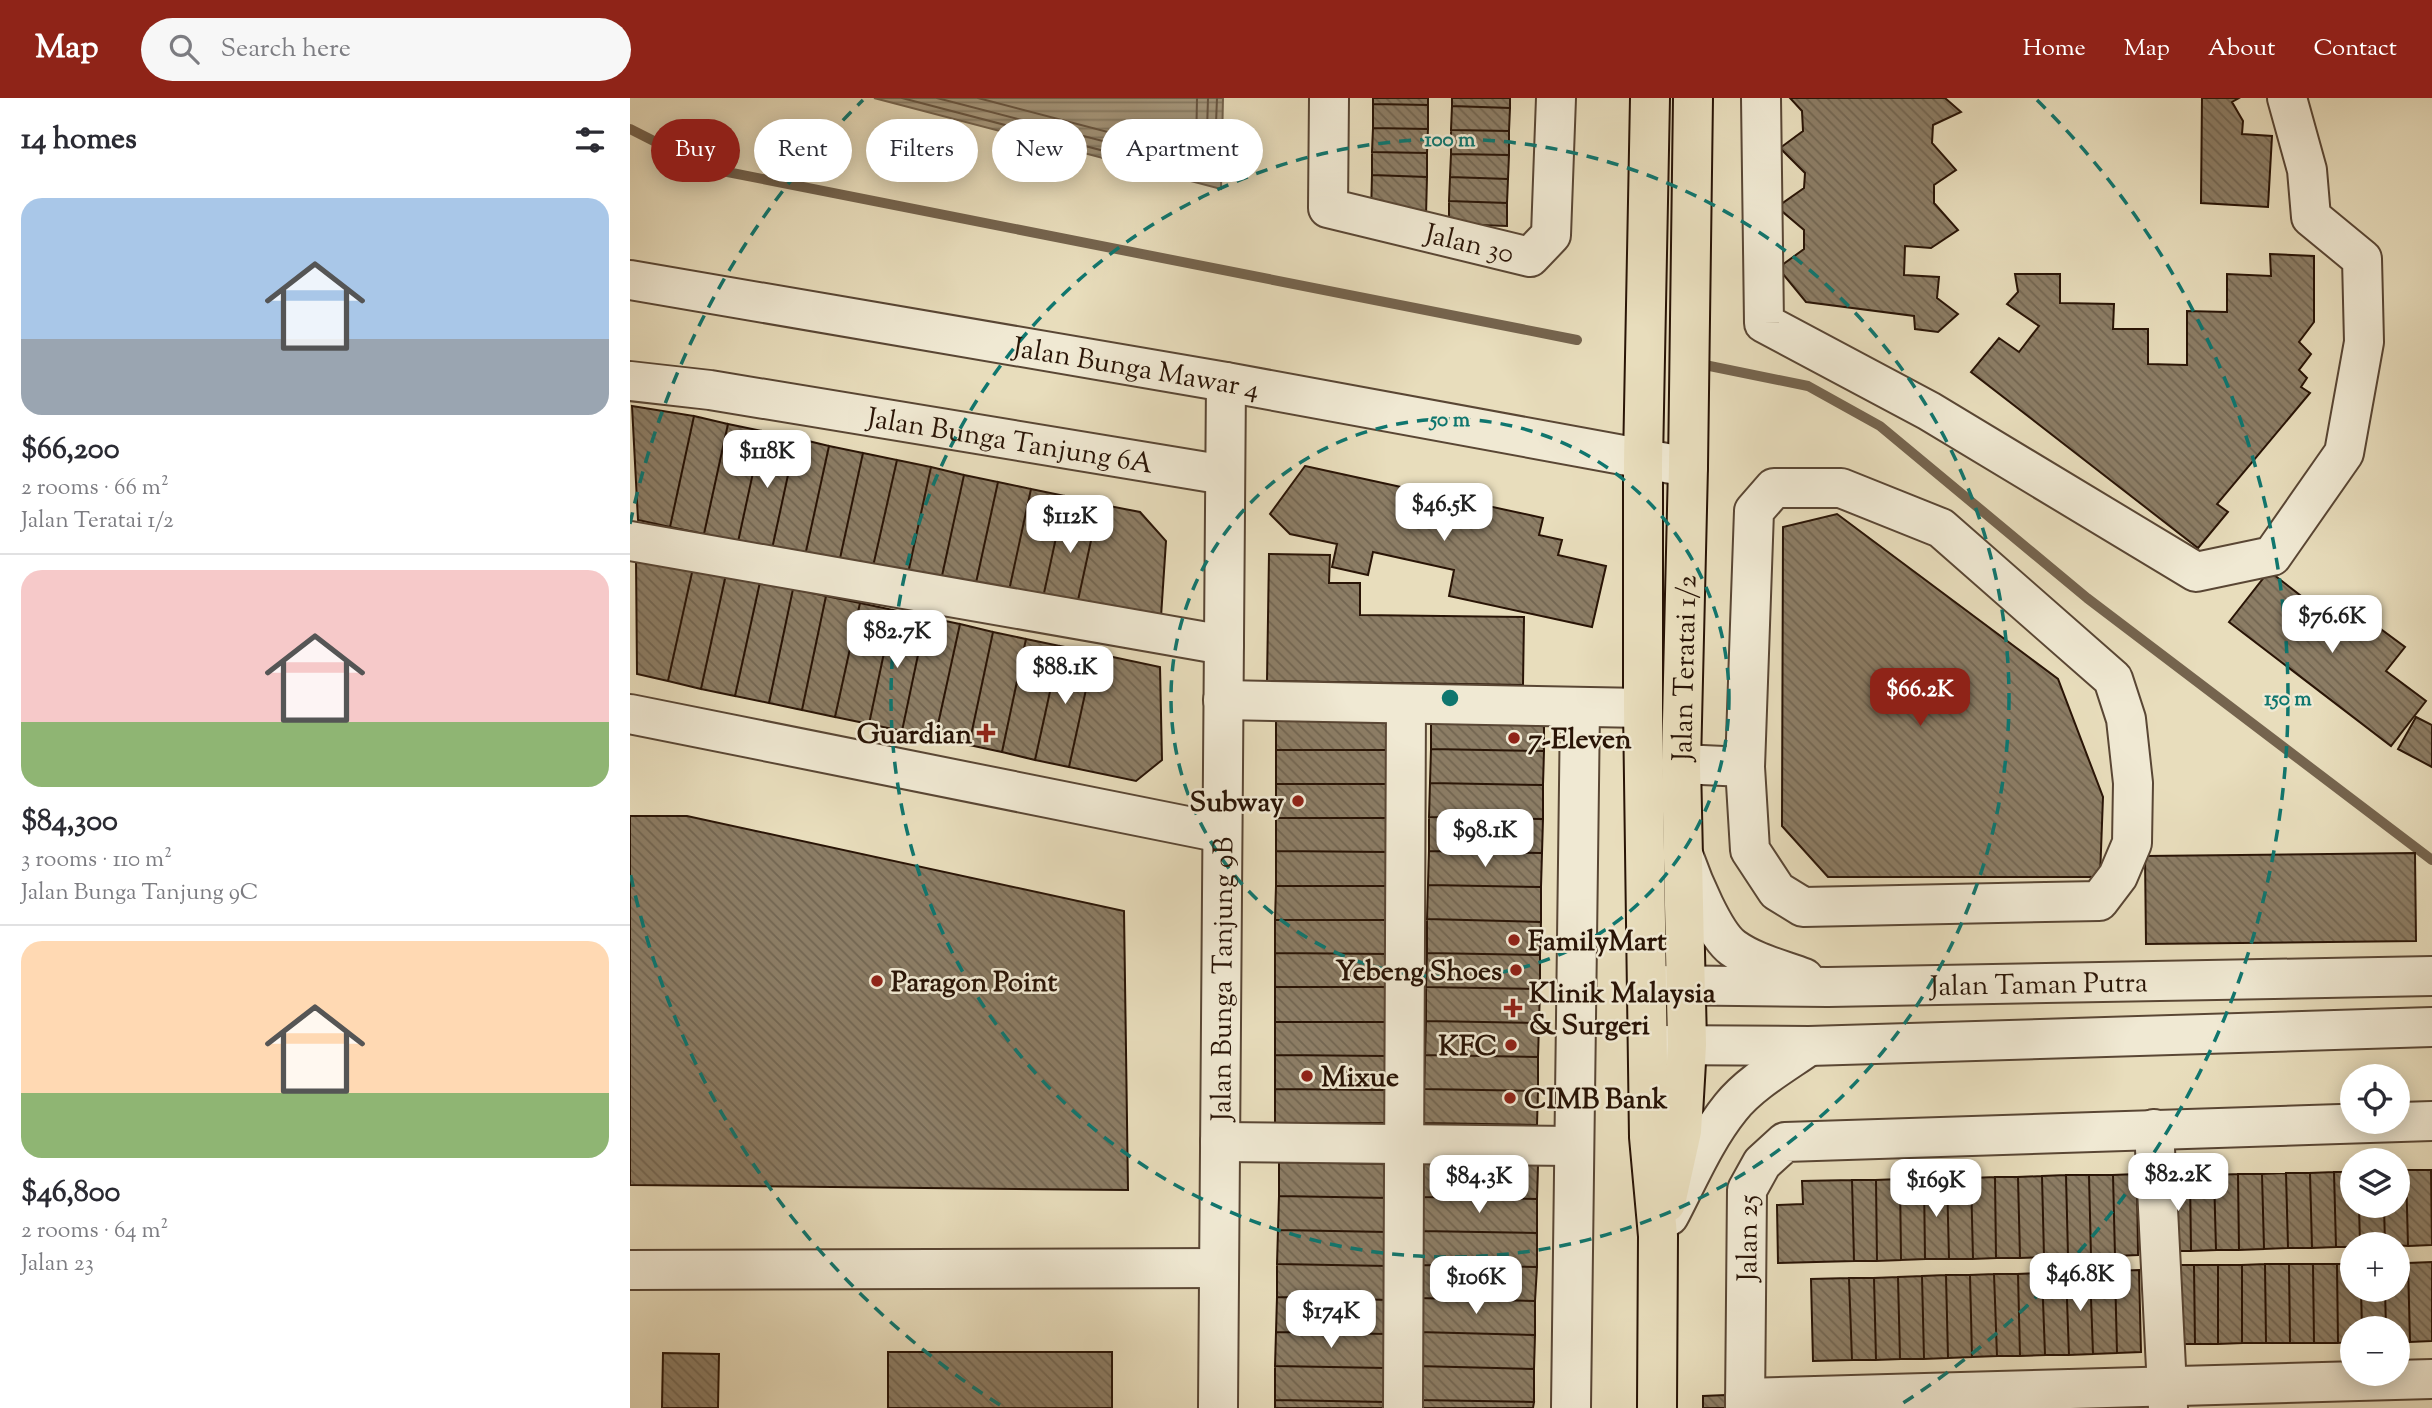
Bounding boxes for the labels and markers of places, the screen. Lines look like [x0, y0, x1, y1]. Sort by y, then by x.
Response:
pin: $118K [718, 430, 816, 490]
pin: $46.5K [1387, 484, 1501, 543]
pin: $112K [1021, 496, 1119, 555]
pin: $76.6K [2275, 596, 2389, 655]
pin: $82.7K [840, 610, 954, 670]
pin: $88.1K [1008, 646, 1122, 706]
pin: $66.2K [1863, 668, 1977, 728]
centre of rings [1438, 686, 1462, 710]
place label: Guardian [857, 716, 972, 756]
place label: 7-Eleven [1528, 721, 1632, 761]
marker: Guardian [978, 725, 994, 741]
marker: 7-Eleven [1506, 730, 1522, 746]
place label: Subway [1190, 784, 1284, 824]
marker: Subway [1290, 793, 1306, 809]
pin: $98.1K [1428, 810, 1542, 869]
place label: FamilyMart [1528, 923, 1667, 963]
marker: FamilyMart [1506, 932, 1522, 948]
place label: Yebeng Shoes [1336, 953, 1502, 993]
marker: Yebeng Shoes [1508, 962, 1524, 978]
place label: Paragon Point [891, 964, 1057, 1004]
marker: Paragon Point [869, 973, 885, 989]
place label: Klinik Malaysia & Surgeri [1529, 975, 1716, 1047]
marker: Klinik Malaysia & Surgeri [1503, 998, 1523, 1018]
place label: KFC [1439, 1028, 1497, 1068]
marker: KFC [1503, 1037, 1519, 1053]
place label: Mixue [1321, 1059, 1399, 1099]
marker: Mixue [1299, 1068, 1315, 1084]
place label: CIMB Bank [1524, 1081, 1668, 1121]
marker: CIMB Bank [1502, 1090, 1518, 1106]
pin: $82.2K [2121, 1154, 2235, 1213]
pin: $84.3K [1422, 1156, 1536, 1215]
pin: $169K [1887, 1160, 1985, 1219]
pin: $46.8K [2023, 1254, 2137, 1313]
pin: $106K [1427, 1256, 1525, 1316]
pin: $174K [1282, 1290, 1380, 1350]

